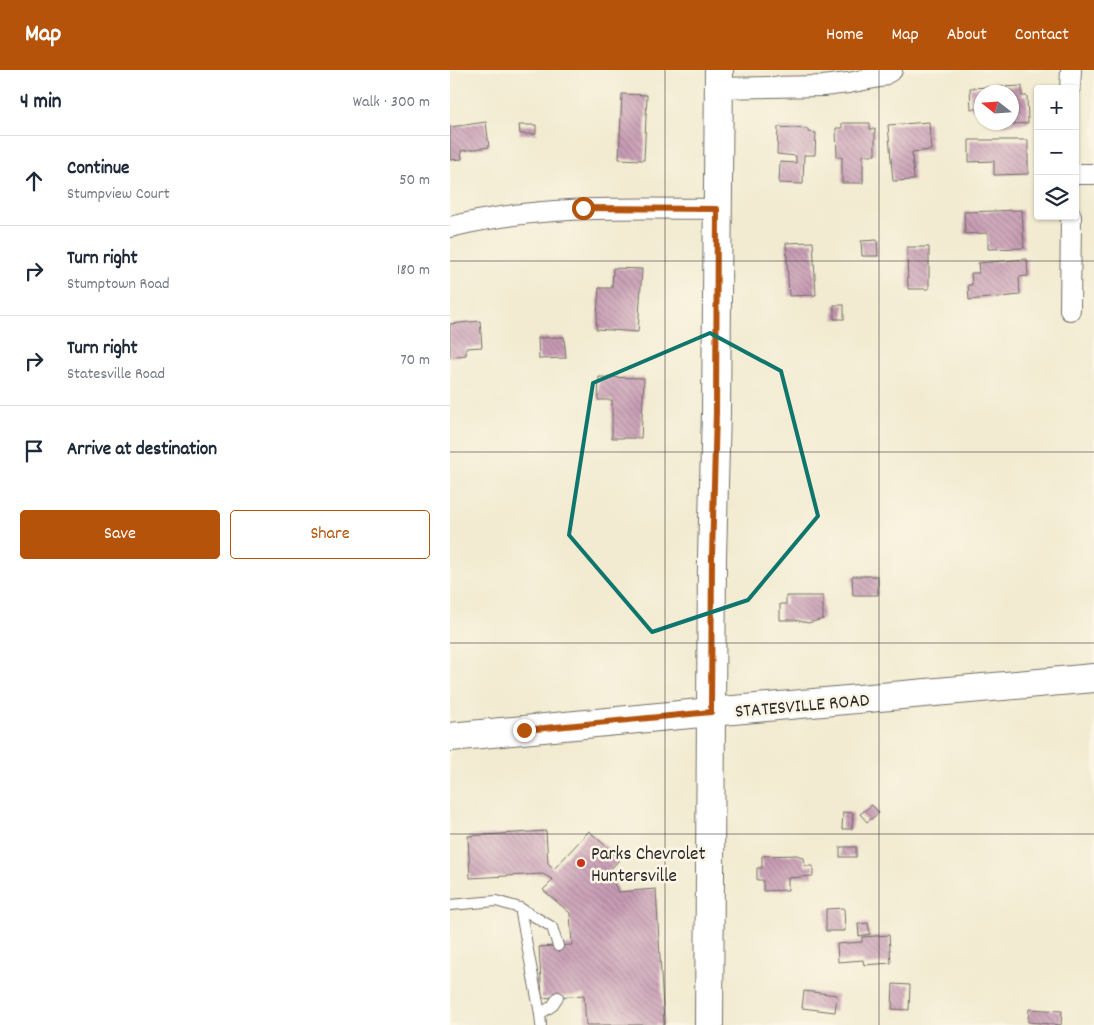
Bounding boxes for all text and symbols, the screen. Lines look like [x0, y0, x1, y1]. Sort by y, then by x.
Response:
text: Map [25, 18, 61, 52]
text: Home [826, 23, 863, 48]
text: Map [891, 23, 919, 48]
text: About [947, 23, 987, 48]
text: Contact [1015, 23, 1069, 48]
north arrow [974, 85, 1019, 130]
map controls [1034, 85, 1079, 220]
button: + [1034, 85, 1079, 130]
text: 4 min [20, 88, 62, 118]
text: Walk · 300 m [353, 91, 430, 114]
button: − [1034, 130, 1079, 175]
text: Continue [67, 156, 129, 183]
icon: ahead [20, 167, 48, 195]
text: 50 m [399, 169, 430, 192]
button: layers [1034, 175, 1079, 220]
text: Stumpview Court [67, 183, 170, 206]
route start [572, 197, 595, 220]
text: Turn right [67, 246, 138, 273]
icon: right [20, 257, 48, 285]
text: 180 m [397, 259, 430, 282]
text: Stumptown Road [67, 273, 170, 296]
text: Turn right [67, 336, 138, 363]
icon: right [20, 347, 48, 375]
text: 70 m [400, 349, 430, 372]
text: Statesville Road [67, 363, 165, 386]
icon: arrive [20, 437, 48, 465]
text: Arrive at destination [67, 437, 217, 464]
button: Save [20, 510, 220, 559]
button: Share [230, 510, 430, 559]
street label: STATESVILLE ROAD [734, 688, 871, 727]
route end [513, 719, 536, 742]
place label: Parks Chevrolet Huntersville [591, 842, 706, 891]
marker: Parks Chevrolet Huntersville [575, 857, 587, 869]

